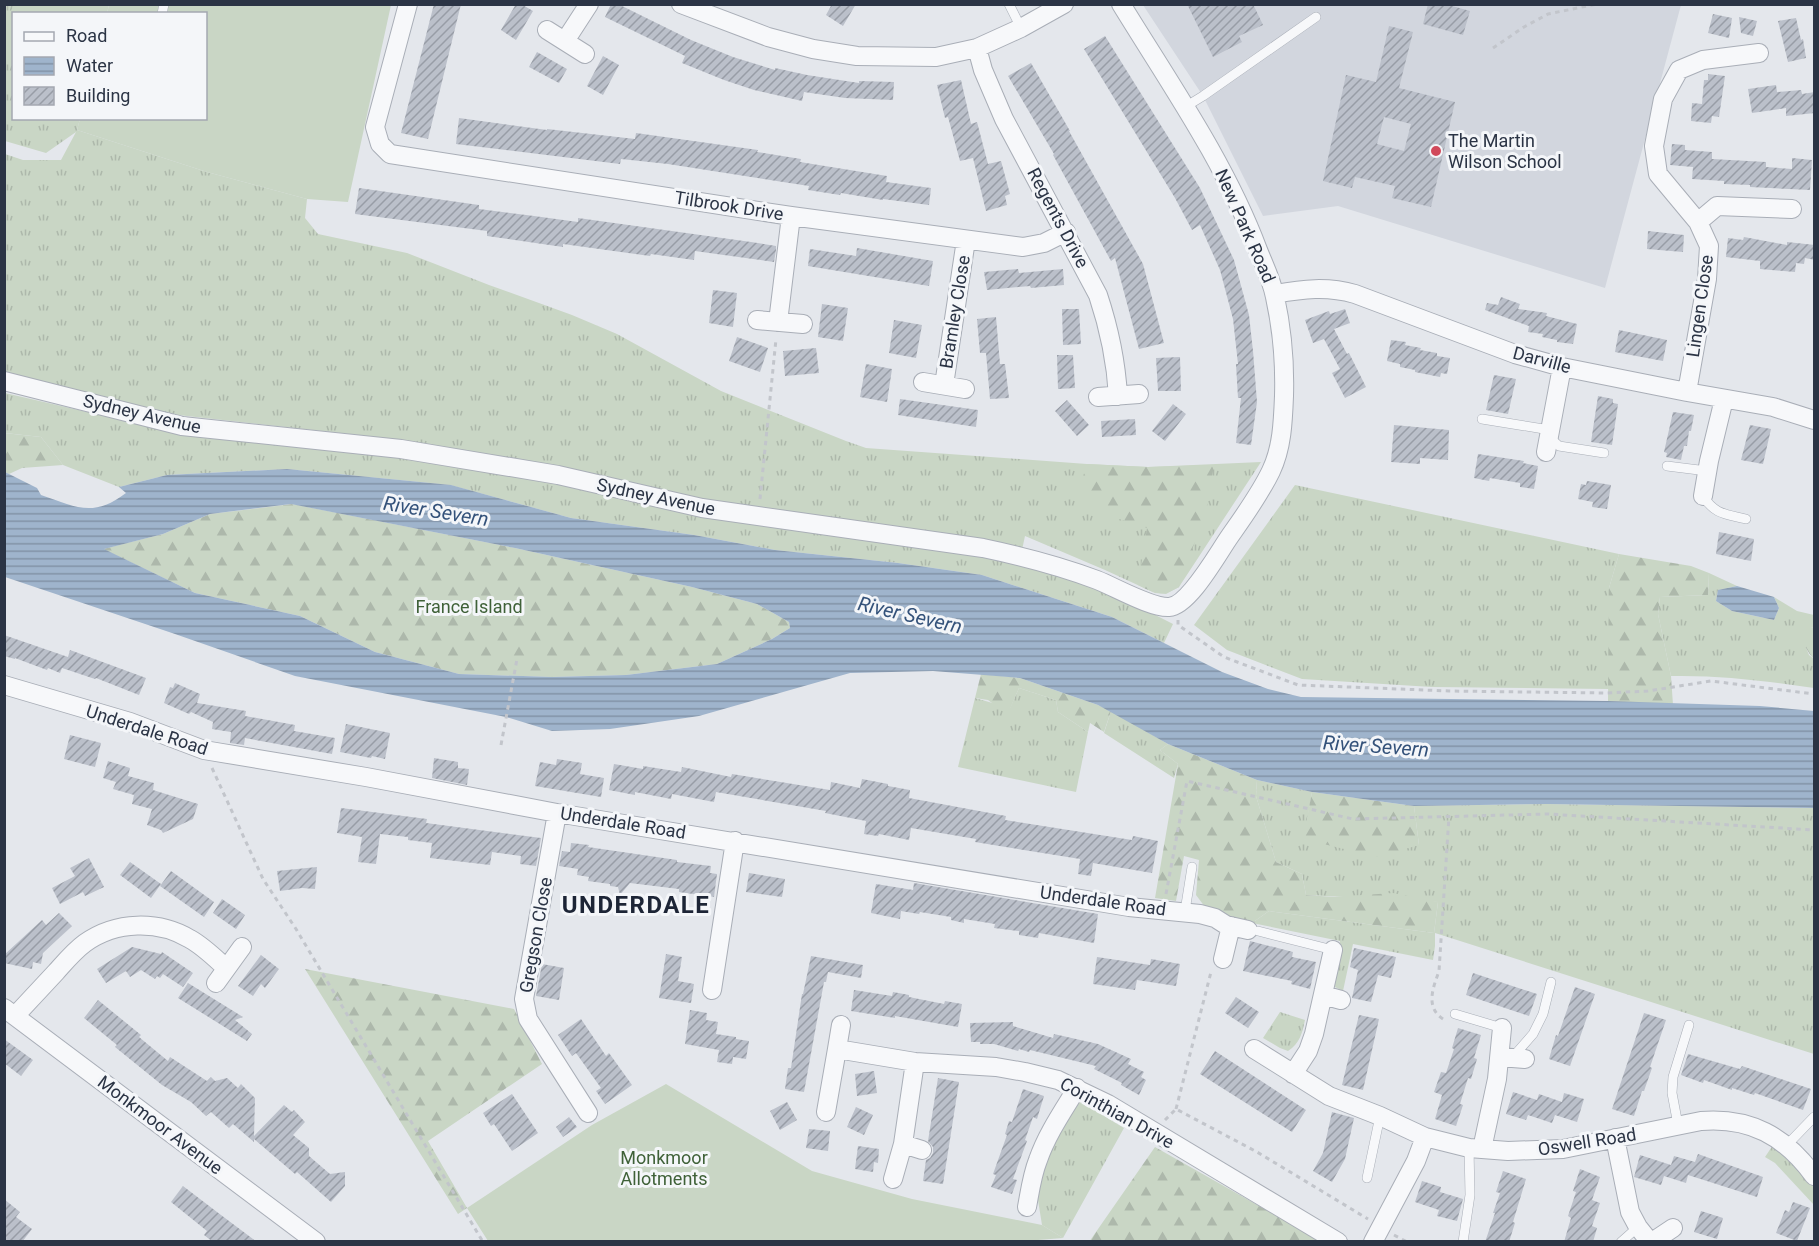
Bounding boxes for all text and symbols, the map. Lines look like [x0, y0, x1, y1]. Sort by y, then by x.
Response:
legend [12, 12, 207, 120]
text: Road [66, 25, 107, 46]
text: Water [66, 55, 113, 76]
text: Building [66, 85, 130, 106]
place label: The Martin Wilson School [1448, 130, 1562, 172]
marker: The Martin Wilson School [1429, 144, 1443, 158]
street label: Regents Drive [1023, 164, 1094, 271]
street label: New Park Road [1211, 166, 1280, 286]
street label: Tilbrook Drive [673, 187, 785, 224]
street label: Lingen Close [1682, 253, 1717, 359]
street label: Bramley Close [935, 254, 974, 370]
street label: Darville [1511, 342, 1573, 377]
street label: Sydney Avenue [81, 390, 203, 437]
street label: Sydney Avenue [595, 474, 717, 519]
water label: River Severn [382, 491, 490, 531]
water label: River Severn [856, 591, 964, 639]
park label: France Island [415, 596, 523, 617]
street label: Underdale Road [84, 700, 211, 759]
water label: River Severn [1322, 730, 1430, 762]
street label: Underdale Road [559, 802, 687, 843]
street label: Gregson Close [515, 875, 556, 994]
street label: Underdale Road [1039, 881, 1167, 920]
district label: UNDERDALE [562, 891, 710, 919]
street label: Monkmoor Avenue [94, 1071, 227, 1178]
street label: Corinthian Drive [1057, 1073, 1178, 1153]
street label: Oswell Road [1536, 1123, 1638, 1160]
park label: Monkmoor Allotments [620, 1147, 708, 1189]

